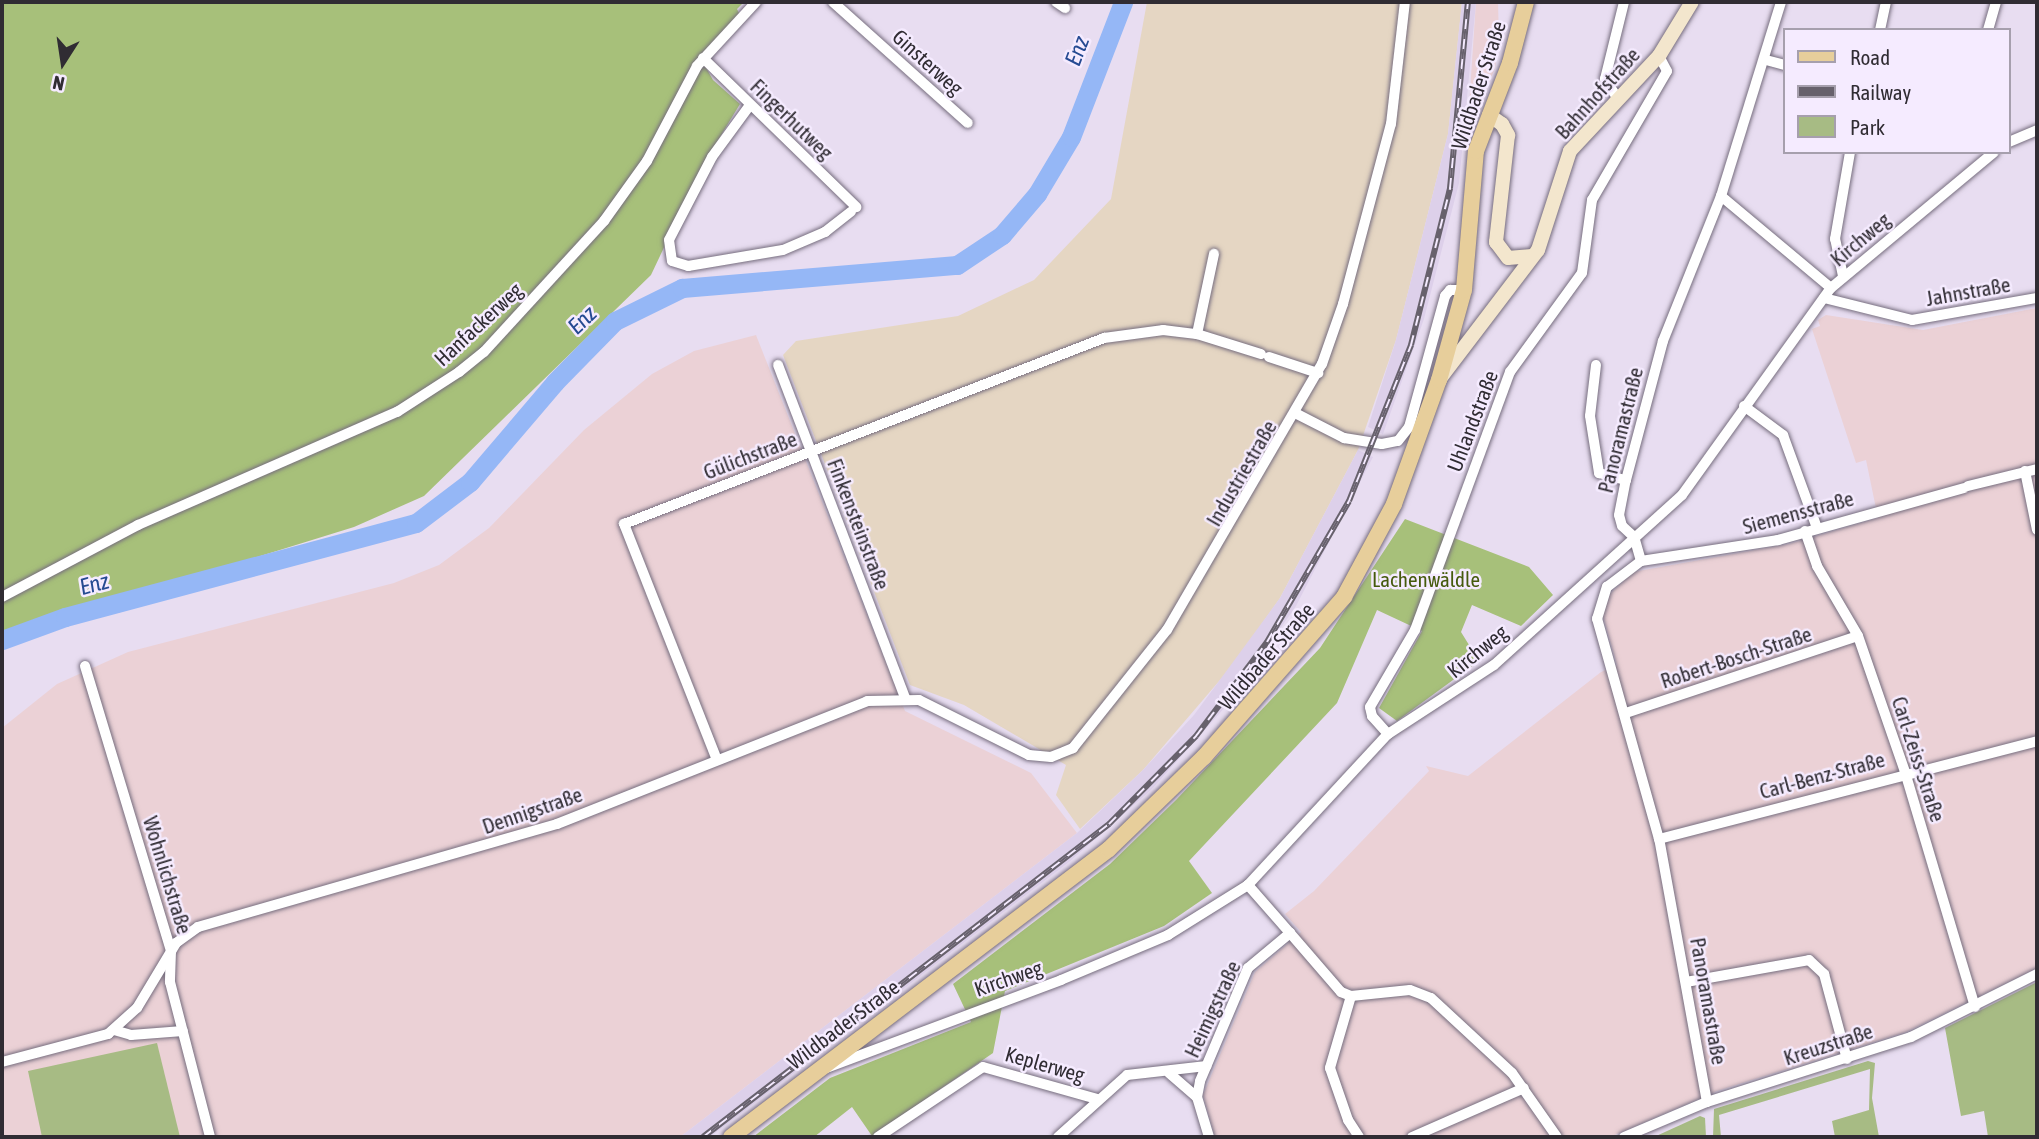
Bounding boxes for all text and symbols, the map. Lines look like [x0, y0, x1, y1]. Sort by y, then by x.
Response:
street label: Wildbader Straße [1445, 18, 1511, 152]
street label: Ginsterweg [888, 24, 968, 100]
north arrow [28, 28, 98, 98]
legend [1784, 28, 2011, 154]
water label: Enz [1059, 32, 1095, 70]
street label: Bahnhofstraße [1549, 42, 1645, 144]
text: Road [1850, 45, 1890, 69]
text: N [51, 72, 66, 95]
street label: Fingerhutweg [745, 73, 839, 165]
text: Railway [1850, 80, 1911, 104]
text: Park [1850, 115, 1885, 139]
street label: Kirchweg [1825, 207, 1895, 271]
street label: Jahnstraße [1924, 271, 2012, 311]
street label: Hanfackerweg [429, 277, 527, 371]
water label: Enz [562, 300, 602, 340]
street label: Panoramastraße [1592, 365, 1648, 495]
street label: Uhlandstraße [1441, 367, 1503, 475]
street label: Industriestraße [1201, 416, 1281, 530]
street label: Gülichstraße [700, 426, 800, 484]
street label: Finkensteinstraße [822, 455, 896, 593]
street label: Siemensstraße [1740, 485, 1856, 539]
park label: Lachenwäldle [1372, 566, 1480, 592]
water label: Enz [76, 567, 112, 601]
street label: Wildbader Straße [1213, 597, 1319, 715]
street label: Kirchweg [1442, 619, 1512, 683]
street label: Robert-Bosch-Straße [1657, 621, 1815, 693]
street label: Carl-Zeiss-Straße [1887, 693, 1951, 825]
street label: Carl-Benz-Straße [1757, 746, 1887, 804]
street label: Dennigstraße [479, 781, 585, 839]
street label: Wohnlichstraße [138, 813, 198, 937]
street label: Panoramastraße [1685, 936, 1733, 1066]
street label: Kirchweg [971, 955, 1045, 1001]
street label: Heimigstraße [1179, 957, 1245, 1061]
street label: Wildbader Straße [782, 974, 904, 1074]
street label: Kreuzstraße [1780, 1018, 1876, 1070]
street label: Keplerweg [1002, 1041, 1088, 1087]

